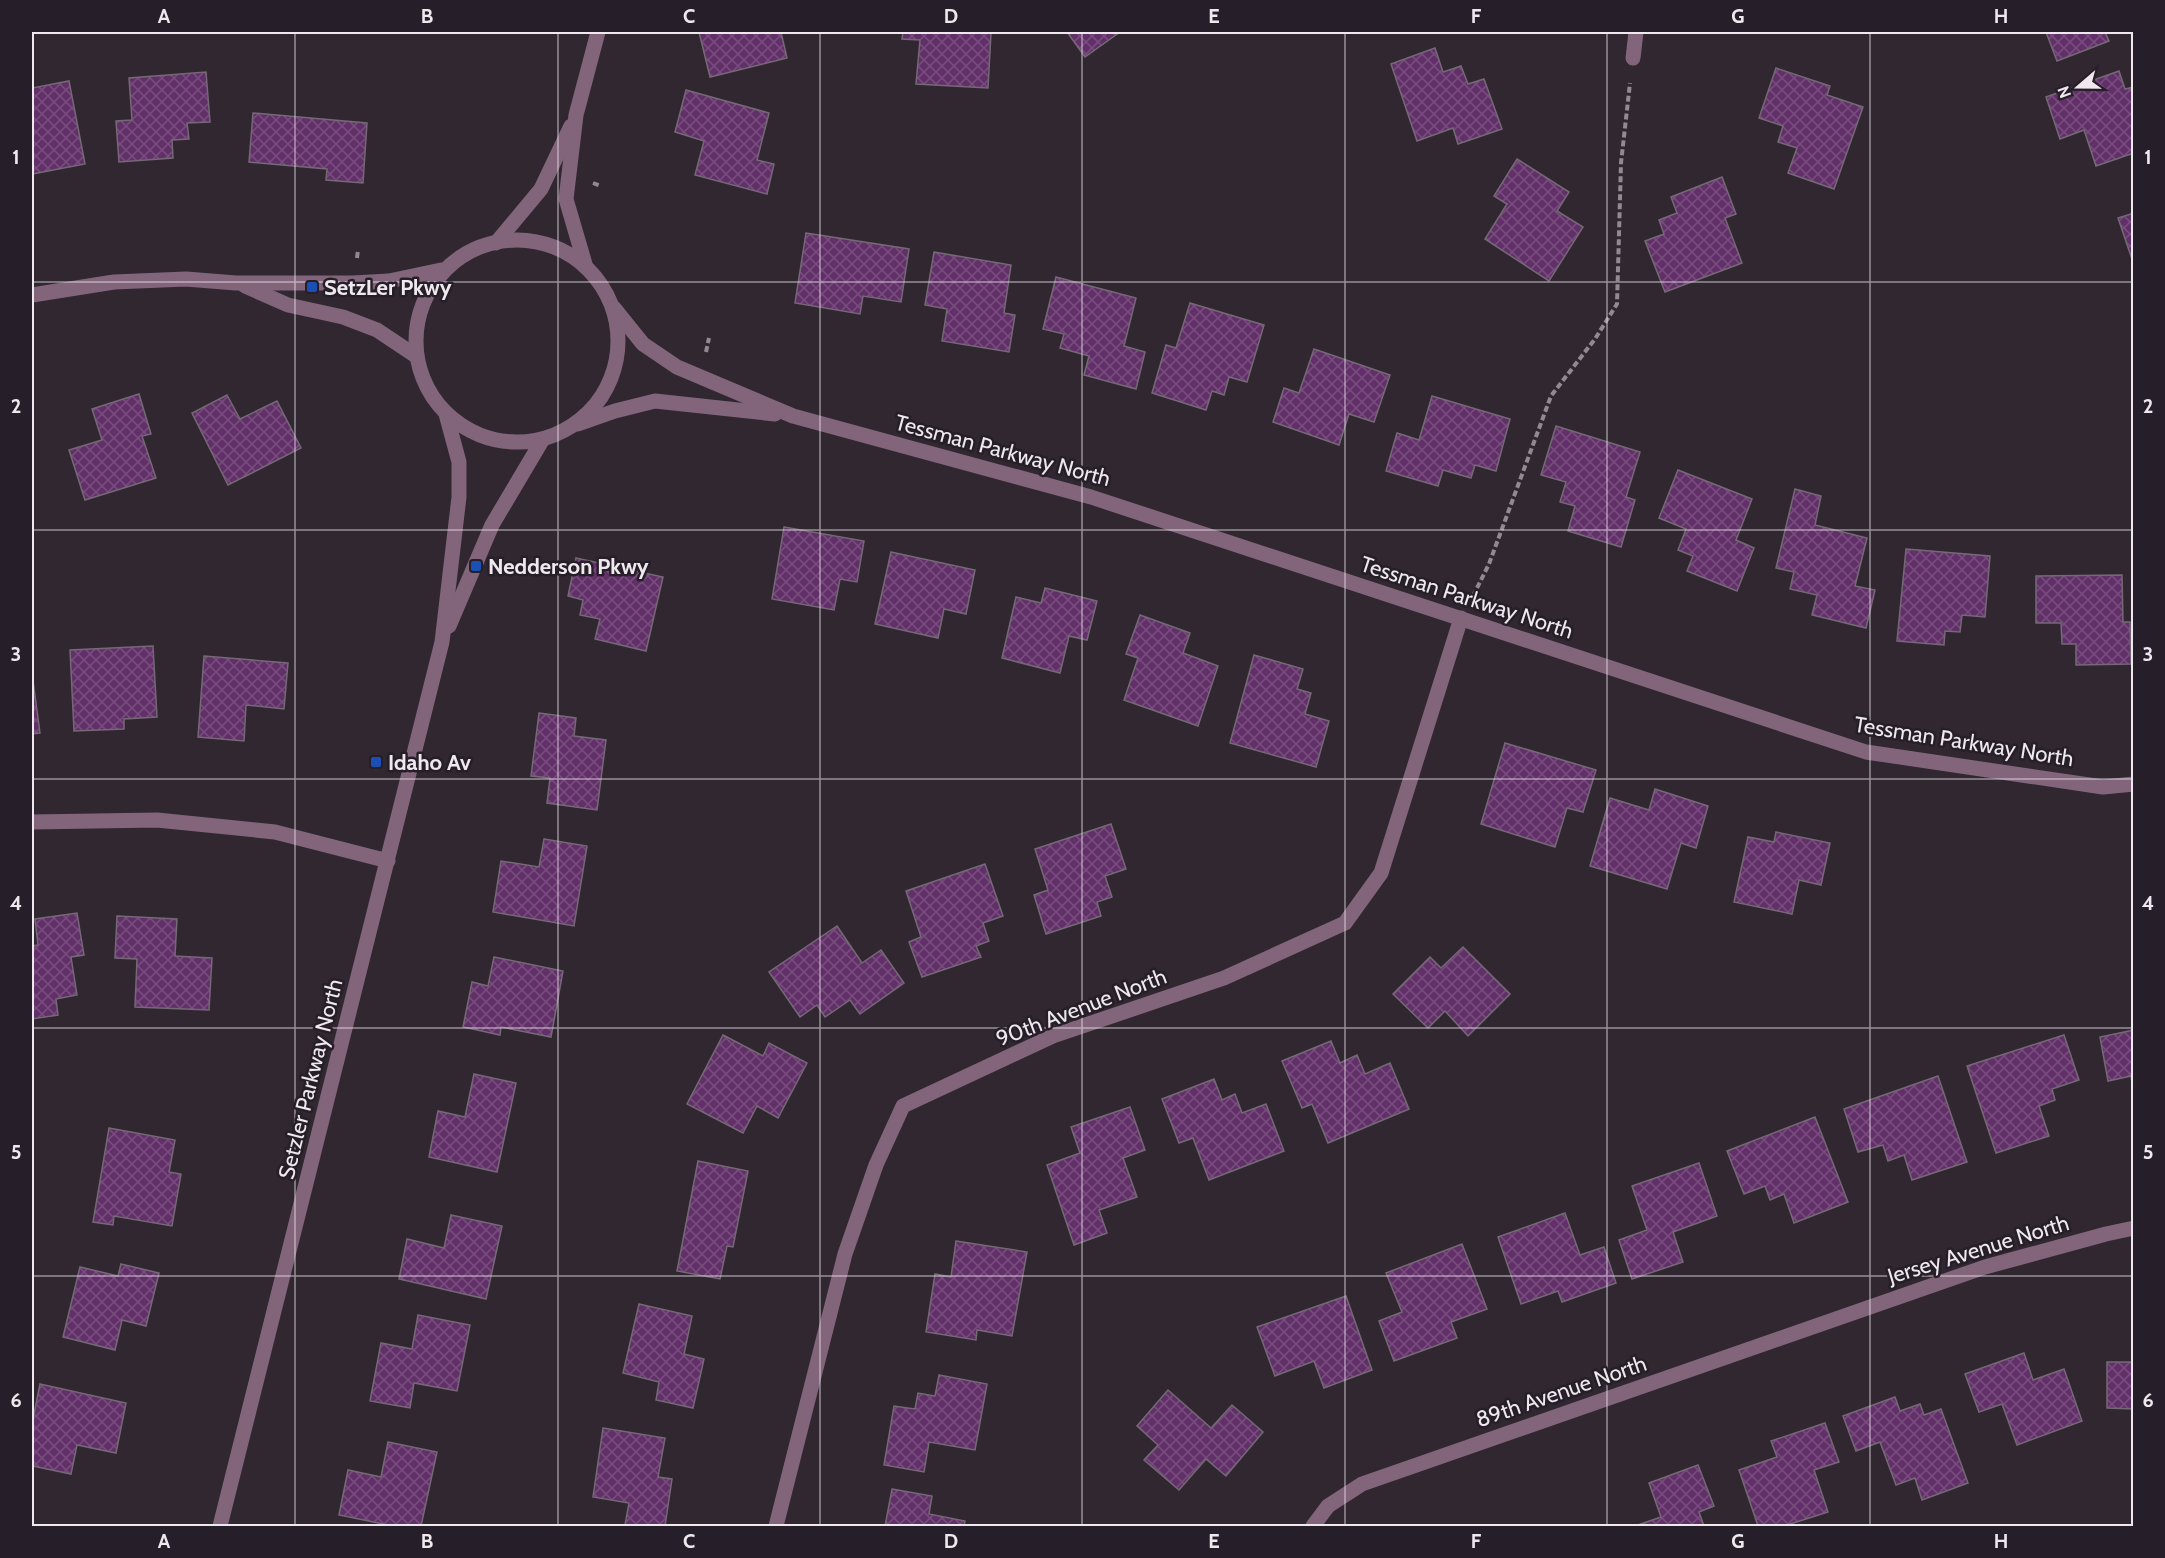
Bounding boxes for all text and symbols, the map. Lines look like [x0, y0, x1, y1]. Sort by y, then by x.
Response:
text: A [158, 4, 171, 28]
text: B [421, 4, 433, 28]
text: C [683, 4, 695, 28]
text: D [944, 4, 958, 28]
text: E [1208, 4, 1220, 28]
text: F [1471, 4, 1482, 28]
text: G [1731, 4, 1745, 28]
text: H [1994, 4, 2008, 28]
north arrow [2048, 57, 2108, 117]
text: N [2054, 83, 2075, 101]
text: 1 [12, 145, 20, 169]
text: 1 [2144, 145, 2152, 169]
place label: SetzLer Pkwy [324, 274, 452, 301]
marker: SetzLer Pkwy [305, 280, 319, 294]
text: 2 [11, 394, 21, 418]
text: 2 [2143, 394, 2153, 418]
street label: Tessman Parkway North [892, 409, 1113, 492]
street label: Tessman Parkway North [1357, 550, 1577, 645]
place label: Nedderson Pkwy [488, 553, 649, 580]
marker: Nedderson Pkwy [469, 559, 483, 573]
text: 3 [11, 642, 21, 666]
text: 3 [2143, 642, 2153, 666]
street label: Tessman Parkway North [1852, 711, 2076, 772]
place label: Idaho Av [388, 749, 471, 776]
marker: Idaho Av [369, 755, 383, 769]
text: 4 [10, 891, 22, 915]
text: 4 [2142, 891, 2154, 915]
street label: 90th Avenue North [992, 963, 1170, 1052]
street label: Setzler Parkway North [273, 976, 348, 1182]
text: 5 [11, 1140, 21, 1164]
text: 5 [2143, 1140, 2153, 1164]
street label: Jersey Avenue North [1883, 1209, 2072, 1290]
street label: 89th Avenue North [1472, 1350, 1650, 1433]
text: 6 [10, 1388, 22, 1412]
text: 6 [2142, 1388, 2154, 1412]
text: A [158, 1529, 171, 1553]
text: B [421, 1529, 433, 1553]
text: C [683, 1529, 695, 1553]
text: D [944, 1529, 958, 1553]
text: E [1208, 1529, 1220, 1553]
text: F [1471, 1529, 1482, 1553]
text: G [1731, 1529, 1745, 1553]
text: H [1994, 1529, 2008, 1553]

